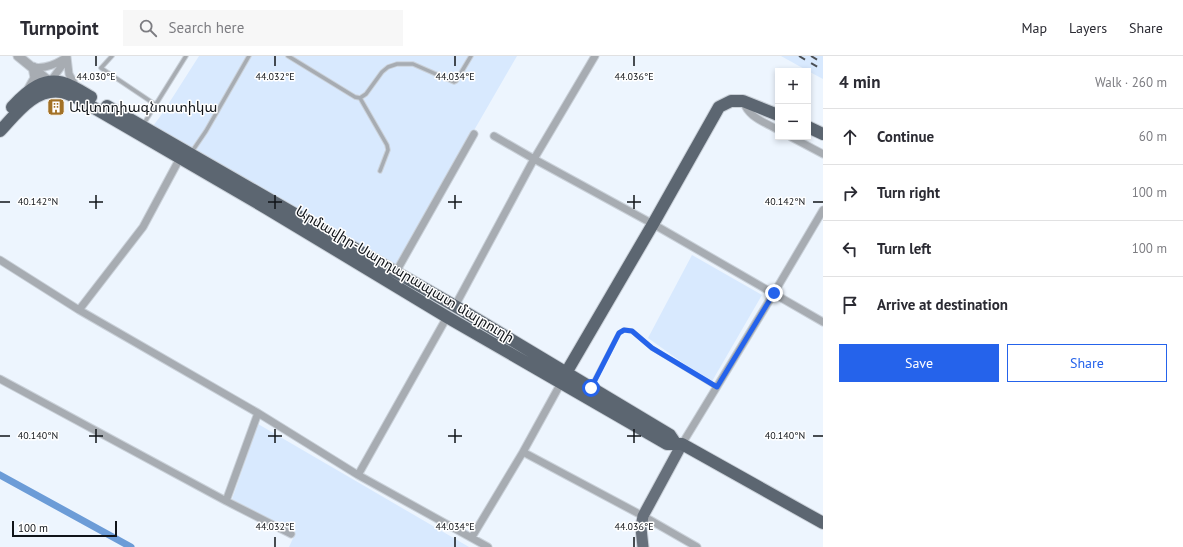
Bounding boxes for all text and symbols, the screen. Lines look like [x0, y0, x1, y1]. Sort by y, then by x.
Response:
search box [123, 10, 403, 46]
text: Turnpoint [20, 16, 99, 40]
icon: search [137, 17, 159, 39]
text: Search here [169, 18, 244, 37]
text: Map [1021, 19, 1047, 37]
text: Layers [1069, 19, 1107, 37]
text: Share [1129, 19, 1163, 37]
map controls [775, 68, 811, 140]
button: + [775, 68, 811, 104]
text: 44.030°E [77, 70, 116, 83]
text: 44.032°E [256, 70, 295, 83]
text: 44.034°E [436, 70, 475, 83]
text: 44.036°E [615, 70, 654, 83]
text: 4 min [839, 71, 880, 93]
text: Walk · 260 m [1095, 74, 1167, 91]
building icon: Ավտոդիագնոստիկա [46, 97, 66, 117]
place label: Ավտոդիագնոստիկա [69, 98, 217, 116]
button: − [775, 104, 811, 140]
icon: ahead [839, 126, 861, 148]
text: Continue [877, 127, 934, 146]
text: 60 m [1139, 128, 1167, 145]
icon: right [839, 182, 861, 204]
text: Turn right [877, 183, 940, 202]
text: 100 m [1132, 184, 1167, 201]
text: 40.142°N [18, 195, 58, 208]
text: 40.142°N [765, 195, 805, 208]
street label: Արմավիր-Սարդարապատ մայրուղի [292, 201, 518, 347]
icon: left [839, 238, 861, 260]
text: Turn left [877, 239, 931, 258]
text: 100 m [1132, 240, 1167, 257]
route end [765, 284, 783, 302]
icon: arrive [839, 294, 861, 316]
text: Arrive at destination [877, 295, 1008, 314]
button: Save [839, 344, 999, 382]
button: Share [1007, 344, 1167, 382]
route start [582, 379, 600, 397]
text: 40.140°N [18, 429, 58, 442]
text: 40.140°N [765, 429, 805, 442]
scale bar [12, 519, 117, 538]
text: 44.032°E [256, 520, 295, 533]
text: 44.034°E [436, 520, 475, 533]
text: 44.036°E [615, 520, 654, 533]
text: 100 m [18, 521, 48, 535]

